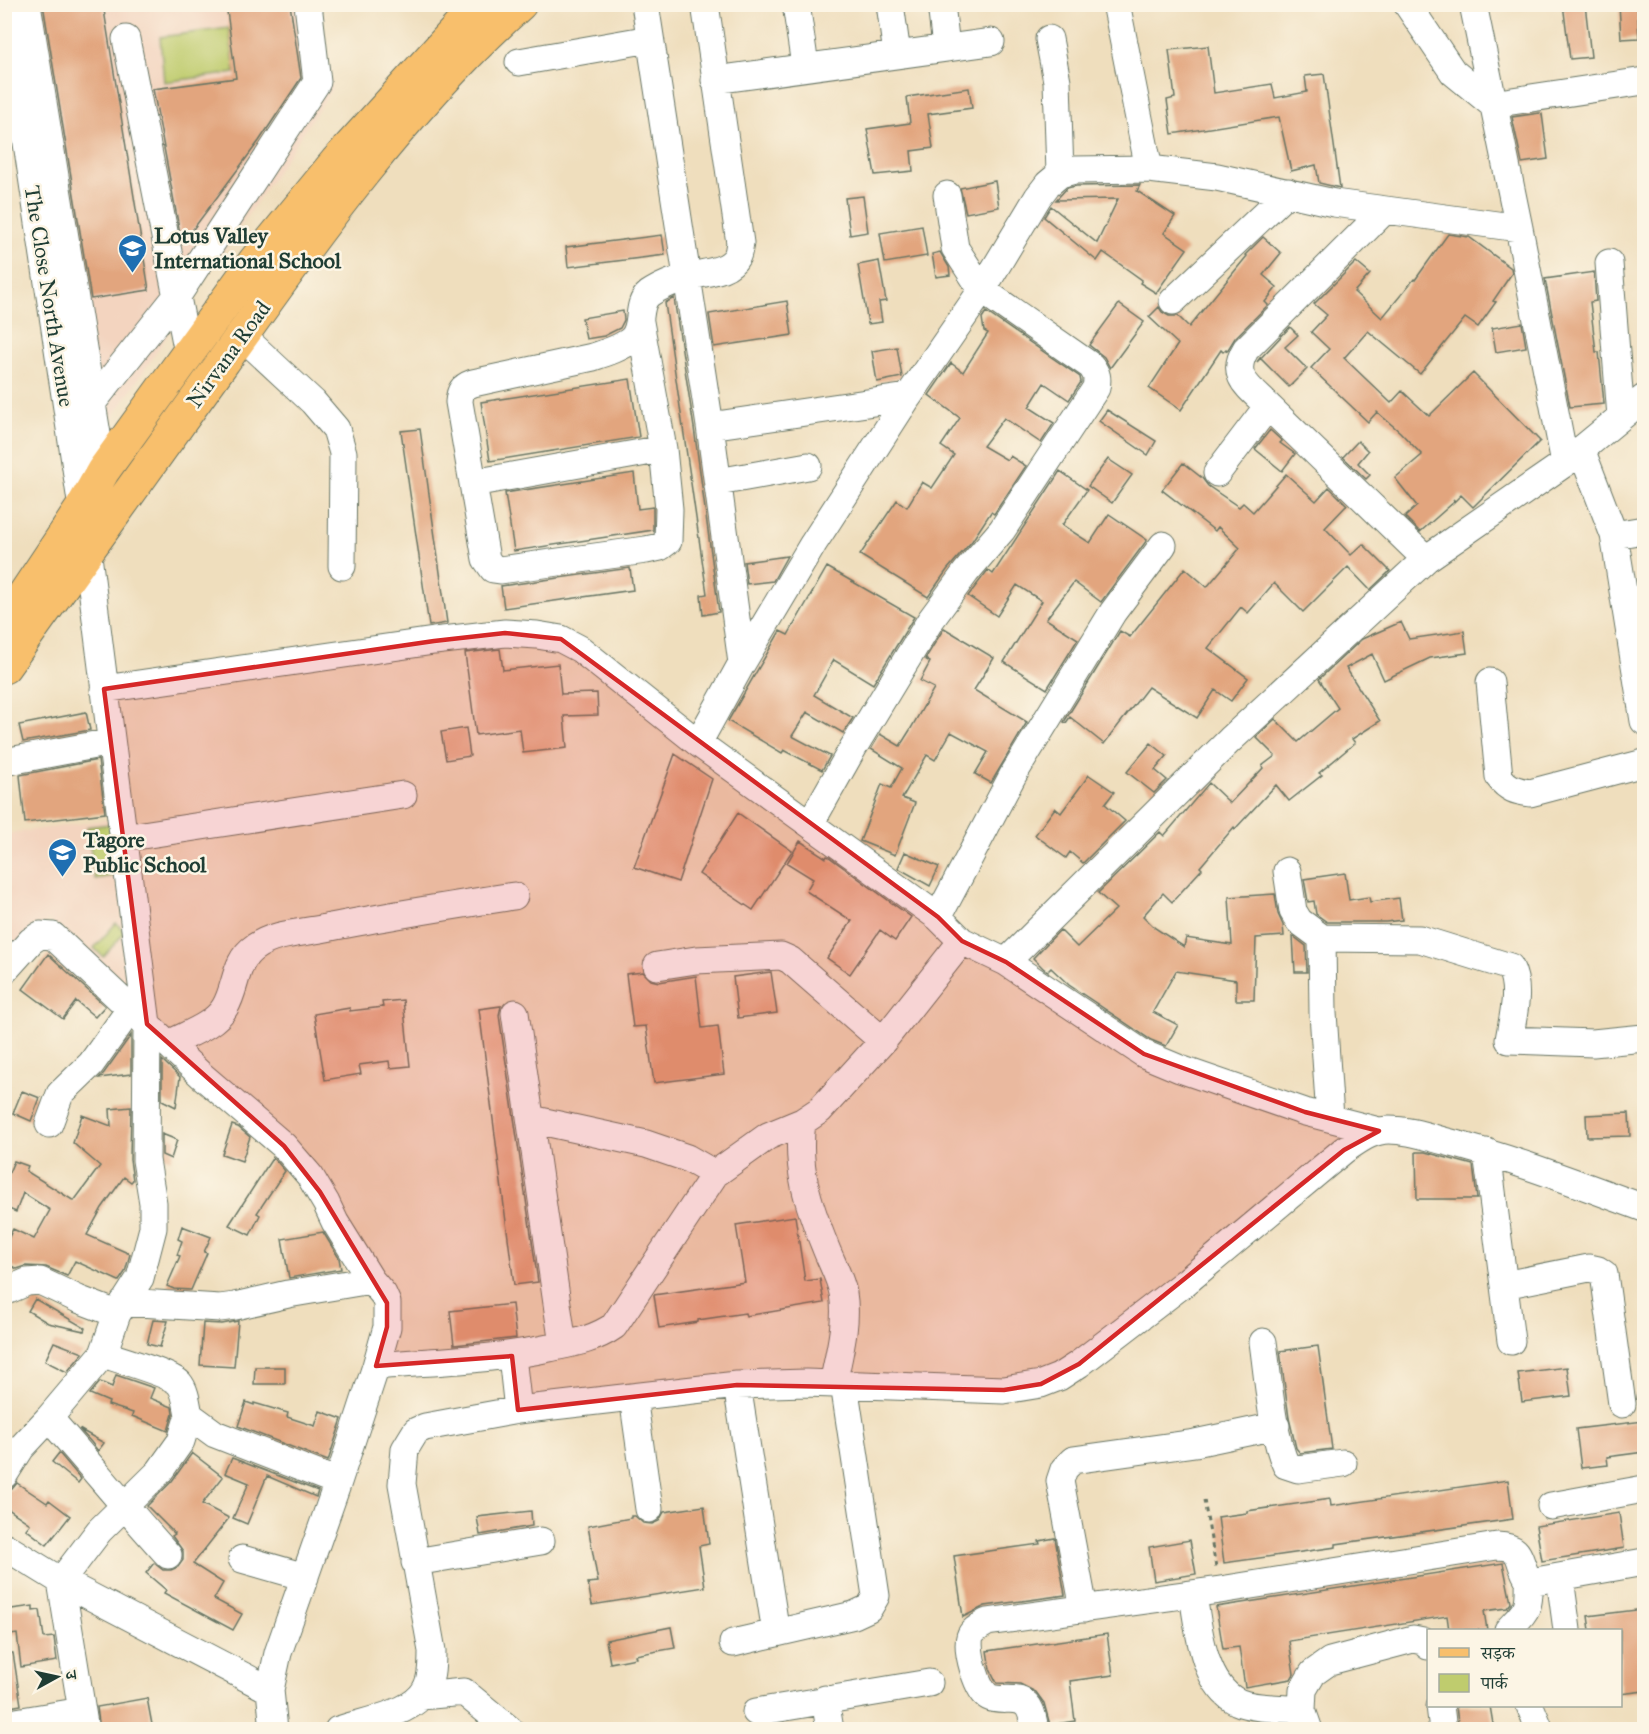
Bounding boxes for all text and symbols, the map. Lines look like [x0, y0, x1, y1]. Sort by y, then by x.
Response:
street label: The Close North Avenue [19, 183, 80, 409]
place label: Lotus Valley International School [154, 222, 342, 274]
school or university icon: Lotus Valley International School [117, 232, 149, 274]
street label: Nirvana Road [181, 295, 276, 413]
place label: Tagore Public School [82, 826, 207, 878]
school or university icon: Tagore Public School [46, 836, 78, 878]
legend [1427, 1629, 1622, 1707]
text: सड़क [1480, 1642, 1516, 1664]
north arrow [27, 1647, 87, 1707]
text: उ [61, 1669, 82, 1682]
text: पार्क [1480, 1672, 1509, 1694]

